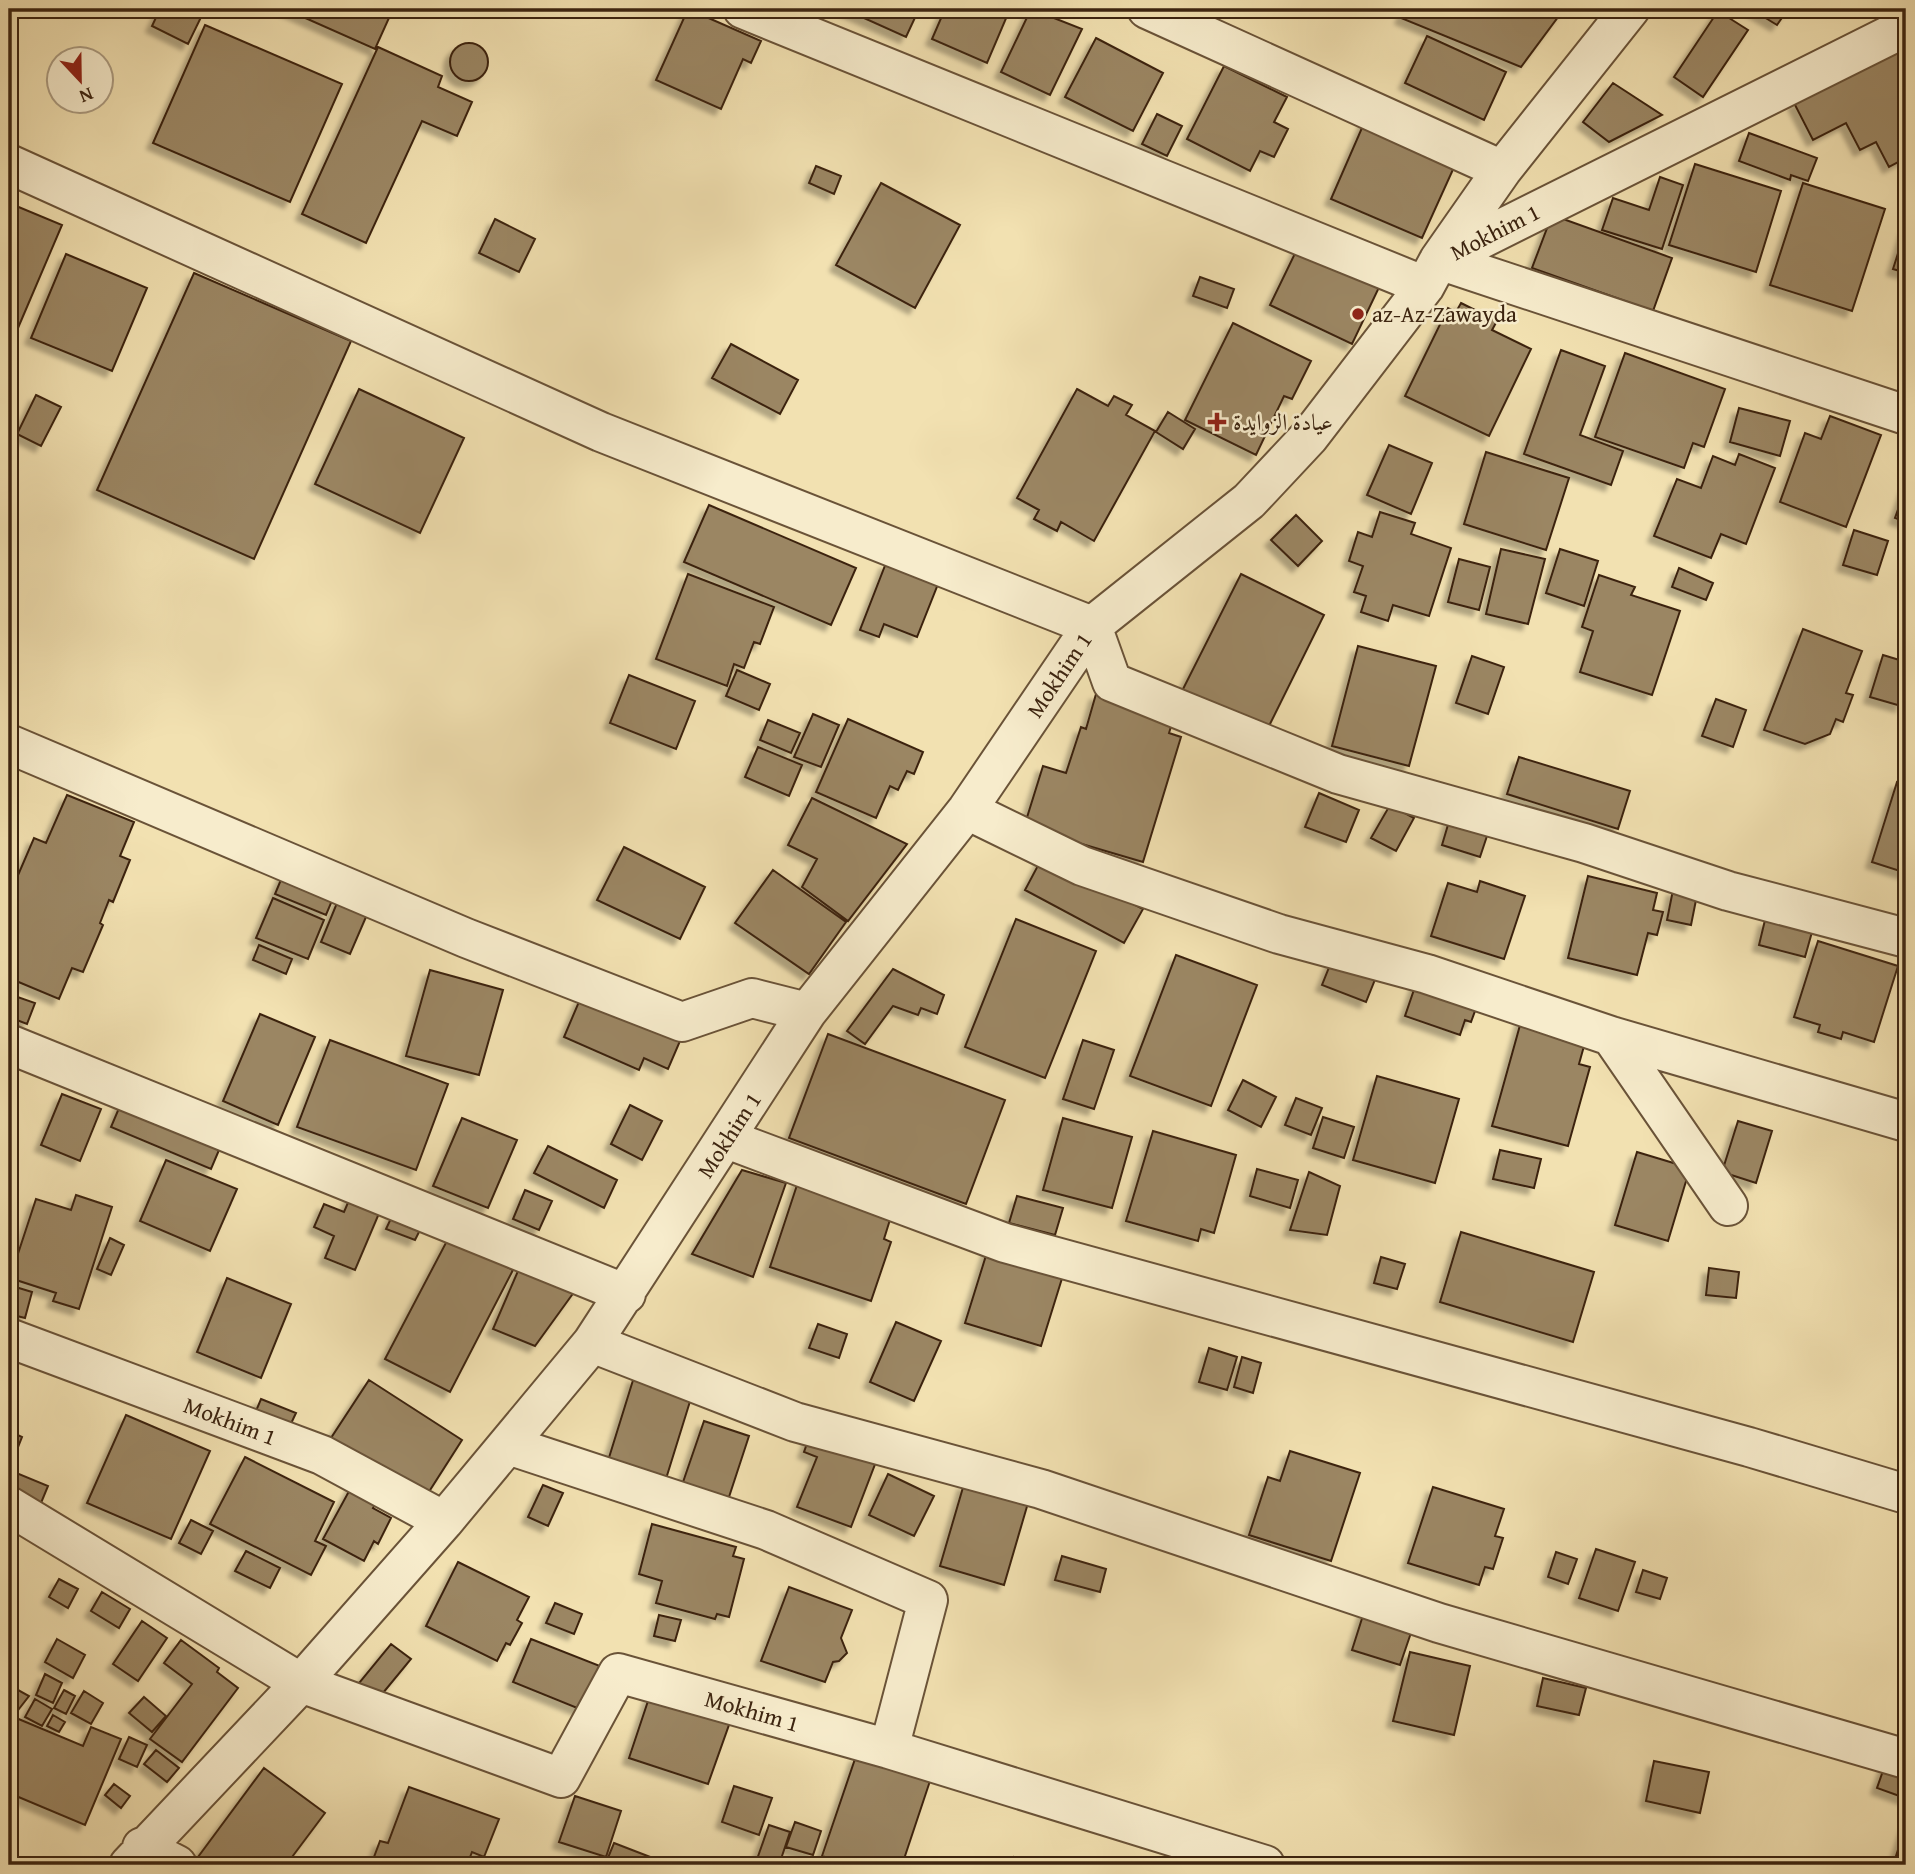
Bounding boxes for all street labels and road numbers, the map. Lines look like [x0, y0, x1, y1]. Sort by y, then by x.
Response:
street label: Mokhim 1 [1444, 195, 1545, 268]
street label: Mokhim 1 [1018, 625, 1099, 724]
street label: Mokhim 1 [688, 1085, 769, 1184]
street label: Mokhim 1 [179, 1388, 281, 1453]
street label: Mokhim 1 [701, 1681, 803, 1740]

